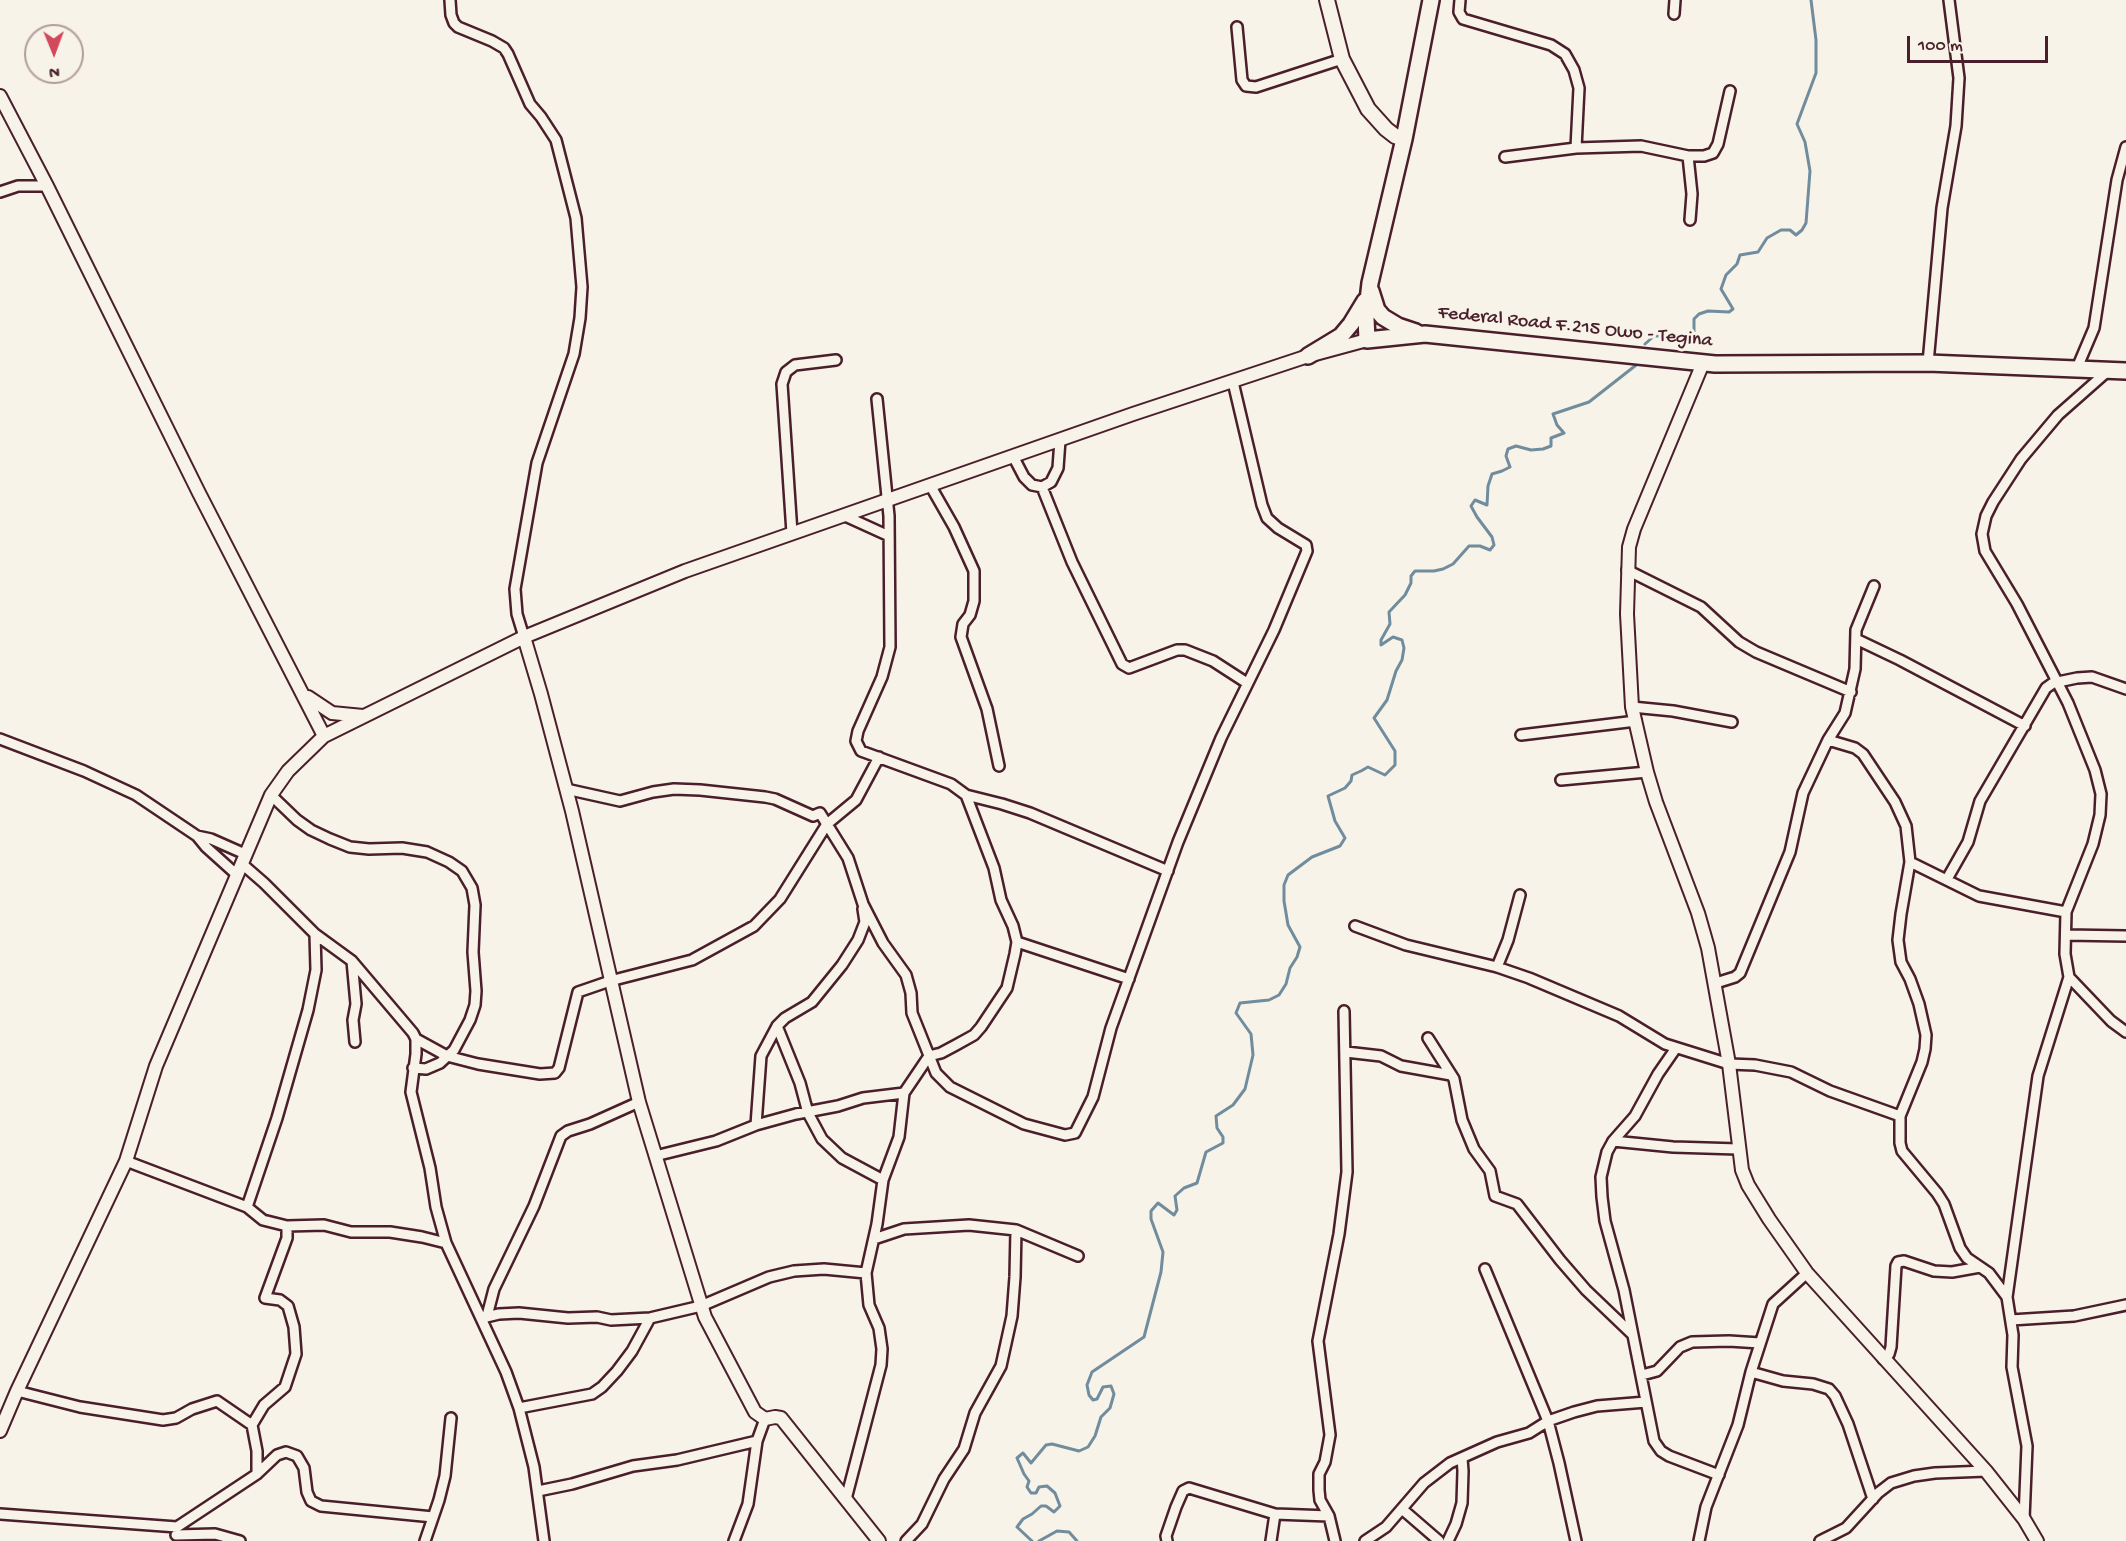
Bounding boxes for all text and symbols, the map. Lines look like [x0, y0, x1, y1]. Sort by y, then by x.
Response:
north arrow [24, 24, 84, 84]
scale bar [1910, 24, 2051, 62]
text: 100 m [1918, 36, 1963, 57]
text: N [49, 61, 60, 80]
street label: Federal Road F.215 Owo - Tegina [1436, 302, 1714, 354]

